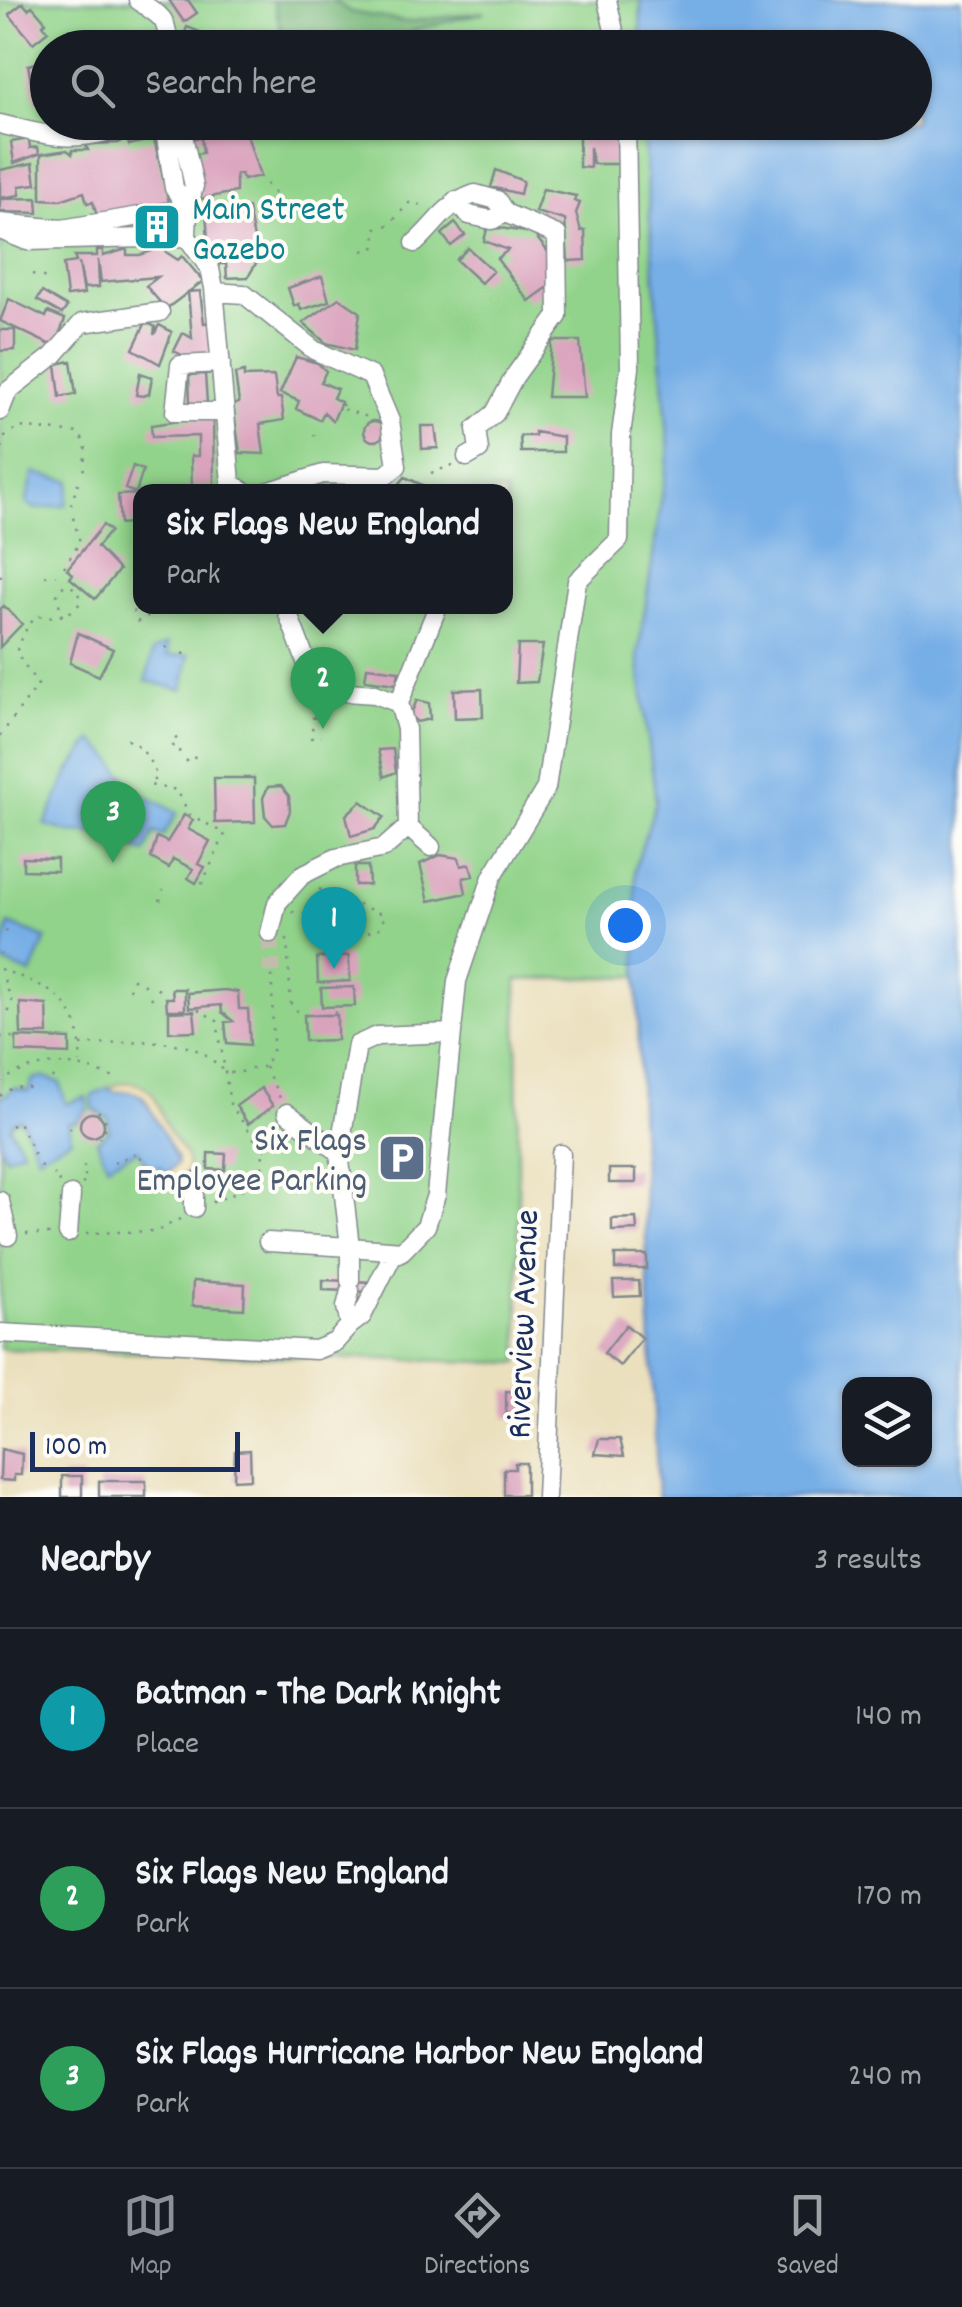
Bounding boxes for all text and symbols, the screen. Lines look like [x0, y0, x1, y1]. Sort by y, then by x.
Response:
search box [30, 30, 932, 140]
icon: search [65, 58, 120, 113]
text: Search here [145, 58, 317, 113]
place label: Main Street Gazebo [192, 187, 345, 277]
building icon: Main Street Gazebo [131, 201, 183, 253]
popup [133, 484, 513, 614]
text: Six Flags New England [166, 499, 480, 554]
text: Park [166, 554, 221, 600]
pin: 2 [290, 646, 356, 729]
pin: 3 [80, 780, 146, 863]
pin: 1 [302, 886, 366, 969]
your location [600, 900, 651, 951]
place label: Six Flags Employee Parking [136, 1118, 367, 1208]
parking icon: Six Flags Employee Parking [376, 1132, 428, 1184]
street label: Riverview Avenue [497, 1209, 555, 1440]
map controls [842, 1377, 932, 1467]
button: layers [842, 1377, 932, 1467]
scale bar [30, 1427, 240, 1472]
text: 100 m [45, 1429, 107, 1469]
text: Nearby [40, 1532, 150, 1592]
text: 3 results [814, 1539, 922, 1585]
text: Batman - The Dark Knight [135, 1668, 501, 1723]
text: 1 [69, 1695, 76, 1741]
text: 140 m [855, 1695, 922, 1741]
text: Place [135, 1723, 199, 1769]
text: Six Flags New England [135, 1848, 449, 1903]
text: 2 [66, 1875, 79, 1921]
text: 170 m [856, 1875, 922, 1921]
text: Park [135, 1903, 190, 1949]
text: Six Flags Hurricane Harbor New England [135, 2028, 704, 2083]
text: 3 [65, 2055, 80, 2101]
text: 240 m [848, 2055, 922, 2101]
text: Park [135, 2083, 190, 2129]
tab: Map [123, 2188, 178, 2288]
tab: Directions [424, 2188, 530, 2288]
tab: Saved [776, 2188, 839, 2288]

